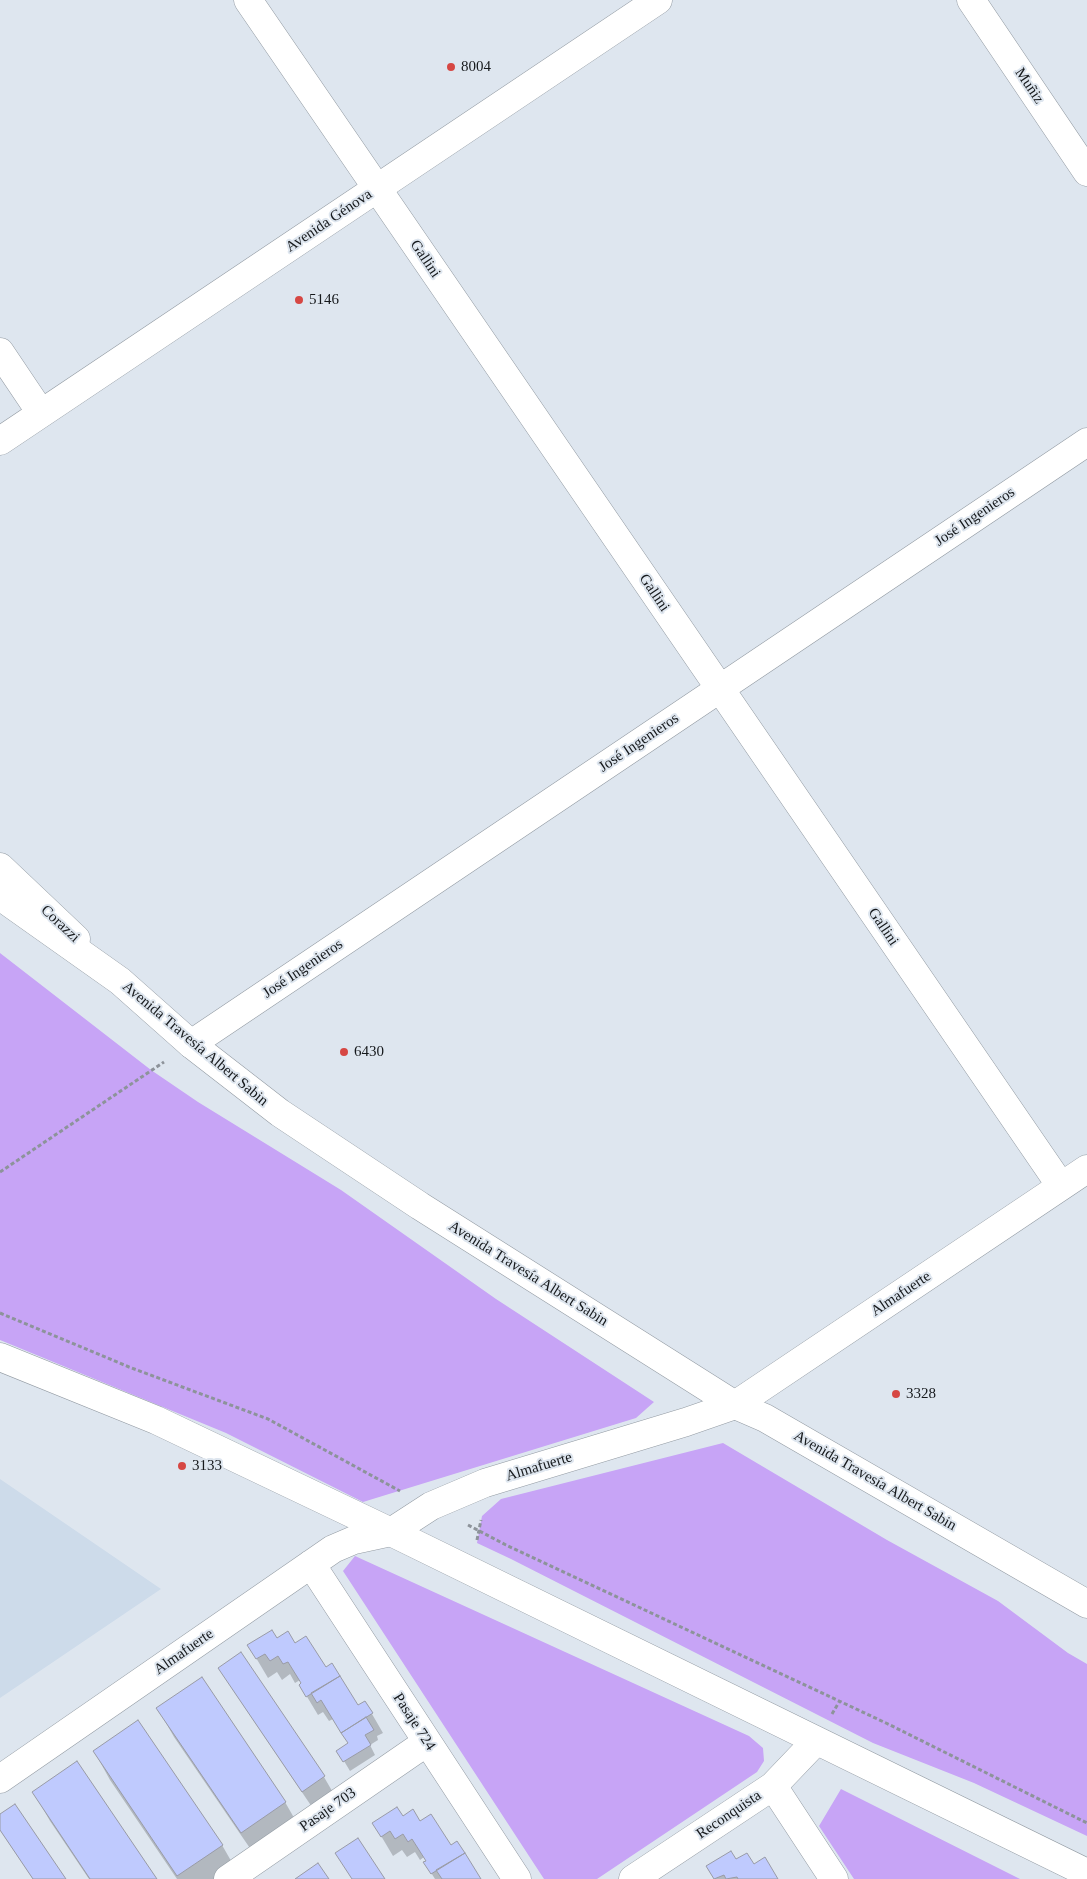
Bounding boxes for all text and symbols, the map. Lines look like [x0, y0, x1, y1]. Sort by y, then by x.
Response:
place label: 8004 [461, 58, 491, 76]
marker: 8004 [445, 61, 457, 73]
street label: Muñiz [1011, 65, 1047, 107]
street label: Avenida Génova [282, 186, 376, 256]
street label: Gallini [406, 237, 444, 281]
place label: 5146 [309, 291, 339, 309]
marker: 5146 [293, 294, 305, 306]
street label: José Ingenieros [931, 484, 1019, 550]
street label: Gallini [635, 571, 673, 615]
street label: José Ingenieros [595, 710, 683, 776]
street label: Corazzi [37, 902, 83, 946]
street label: Gallini [864, 905, 902, 949]
street label: José Ingenieros [259, 936, 347, 1002]
street label: Avenida Travesía Albert Sabin [119, 978, 271, 1110]
place label: 6430 [354, 1043, 384, 1061]
marker: 6430 [338, 1046, 350, 1058]
street label: Avenida Travesía Albert Sabin [445, 1217, 611, 1331]
street label: Almafuerte [868, 1267, 934, 1321]
place label: 3328 [906, 1385, 936, 1403]
marker: 3328 [890, 1388, 902, 1400]
street label: Avenida Travesía Albert Sabin [791, 1427, 959, 1535]
street label: Almafuerte [504, 1448, 574, 1486]
place label: 3133 [192, 1457, 222, 1475]
marker: 3133 [176, 1460, 188, 1472]
street label: Almafuerte [151, 1625, 217, 1679]
street label: Pasaje 724 [389, 1690, 439, 1754]
street label: Pasaje 703 [296, 1784, 360, 1836]
street label: Reconquista [693, 1787, 765, 1843]

